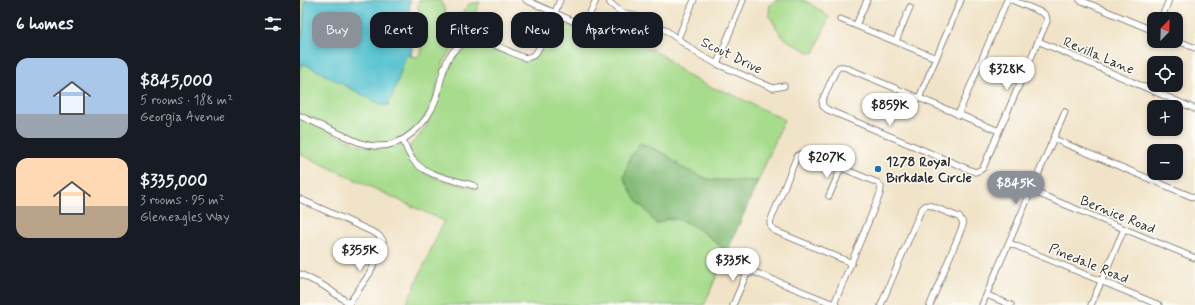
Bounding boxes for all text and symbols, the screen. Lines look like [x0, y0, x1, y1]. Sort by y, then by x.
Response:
chip: Buy [312, 12, 362, 48]
chip: Rent [370, 12, 428, 48]
chip: Filters [436, 12, 503, 48]
chip: New [511, 12, 564, 48]
chip: Apartment [572, 12, 663, 48]
north arrow [1147, 12, 1183, 48]
map controls [1147, 12, 1183, 180]
text: 6 homes [16, 13, 74, 35]
icon: filters [262, 13, 284, 35]
street label: Scout Drive [698, 33, 765, 78]
street label: Revilla Lane [1060, 33, 1137, 79]
button: locate [1147, 56, 1183, 92]
pin: $328K [979, 57, 1035, 91]
text: $328K [989, 61, 1025, 78]
text: $845,000 [140, 70, 213, 92]
icon: home [48, 74, 96, 122]
text: 5 rooms · 188 m² [140, 92, 233, 109]
pin: $859K [862, 93, 918, 127]
text: $859K [871, 97, 909, 114]
button: + [1147, 100, 1183, 136]
text: Georgia Avenue [140, 109, 225, 126]
button: − [1147, 144, 1183, 180]
pin: $207K [799, 145, 855, 179]
text: $207K [808, 149, 846, 166]
place label: 1278 Royal Birkdale Circle [886, 153, 972, 187]
marker: 1278 Royal Birkdale Circle [873, 164, 883, 174]
text: $335,000 [140, 170, 207, 192]
pin: $845K [988, 171, 1044, 205]
icon: home [48, 174, 96, 222]
text: $845K [996, 175, 1036, 192]
text: 3 rooms · 95 m² [140, 192, 224, 209]
street label: Bernice Road [1077, 192, 1158, 238]
text: Gleneagles Way [140, 209, 230, 226]
pin: $355K [332, 238, 388, 272]
street label: Pinedale Road [1046, 240, 1131, 288]
text: $355K [342, 242, 378, 259]
pin: $335K [705, 248, 761, 282]
text: $335K [715, 252, 751, 269]

